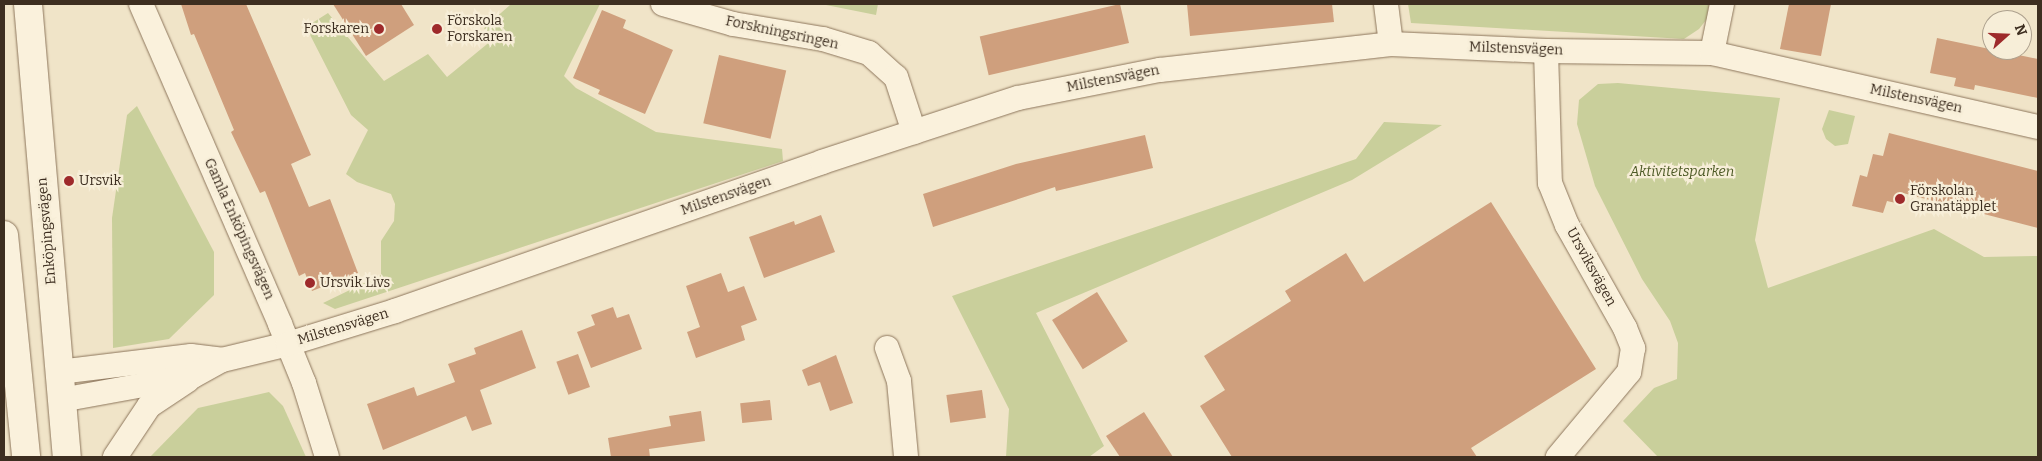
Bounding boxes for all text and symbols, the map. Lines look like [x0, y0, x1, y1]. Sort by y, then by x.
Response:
north arrow [1982, 10, 2032, 60]
place label: Förskola Forskaren [447, 13, 513, 46]
street label: Forskningsringen [724, 13, 840, 53]
place label: Forskaren [303, 21, 369, 37]
text: N [2011, 22, 2030, 38]
marker: Forskaren [373, 23, 385, 35]
marker: Förskola Forskaren [431, 23, 443, 35]
street label: Milstensvägen [1469, 39, 1563, 59]
street label: Milstensvägen [1065, 62, 1161, 96]
street label: Milstensvägen [1868, 81, 1964, 117]
street label: Gamla Enköpingsvägen [200, 156, 278, 302]
park label: Aktivitetsparken [1630, 164, 1734, 180]
place label: Ursvik [79, 173, 121, 189]
street label: Milstensvägen [679, 173, 773, 219]
marker: Ursvik [63, 175, 75, 187]
street label: Enköpingsvägen [34, 177, 60, 285]
place label: Förskolan Granatäpplet [1910, 183, 1996, 216]
marker: Förskolan Granatäpplet [1894, 193, 1906, 205]
street label: Ursviksvägen [1562, 225, 1620, 309]
place label: Ursvik Livs [320, 275, 390, 291]
marker: Ursvik Livs [304, 277, 316, 289]
street label: Milstensvägen [296, 305, 390, 349]

